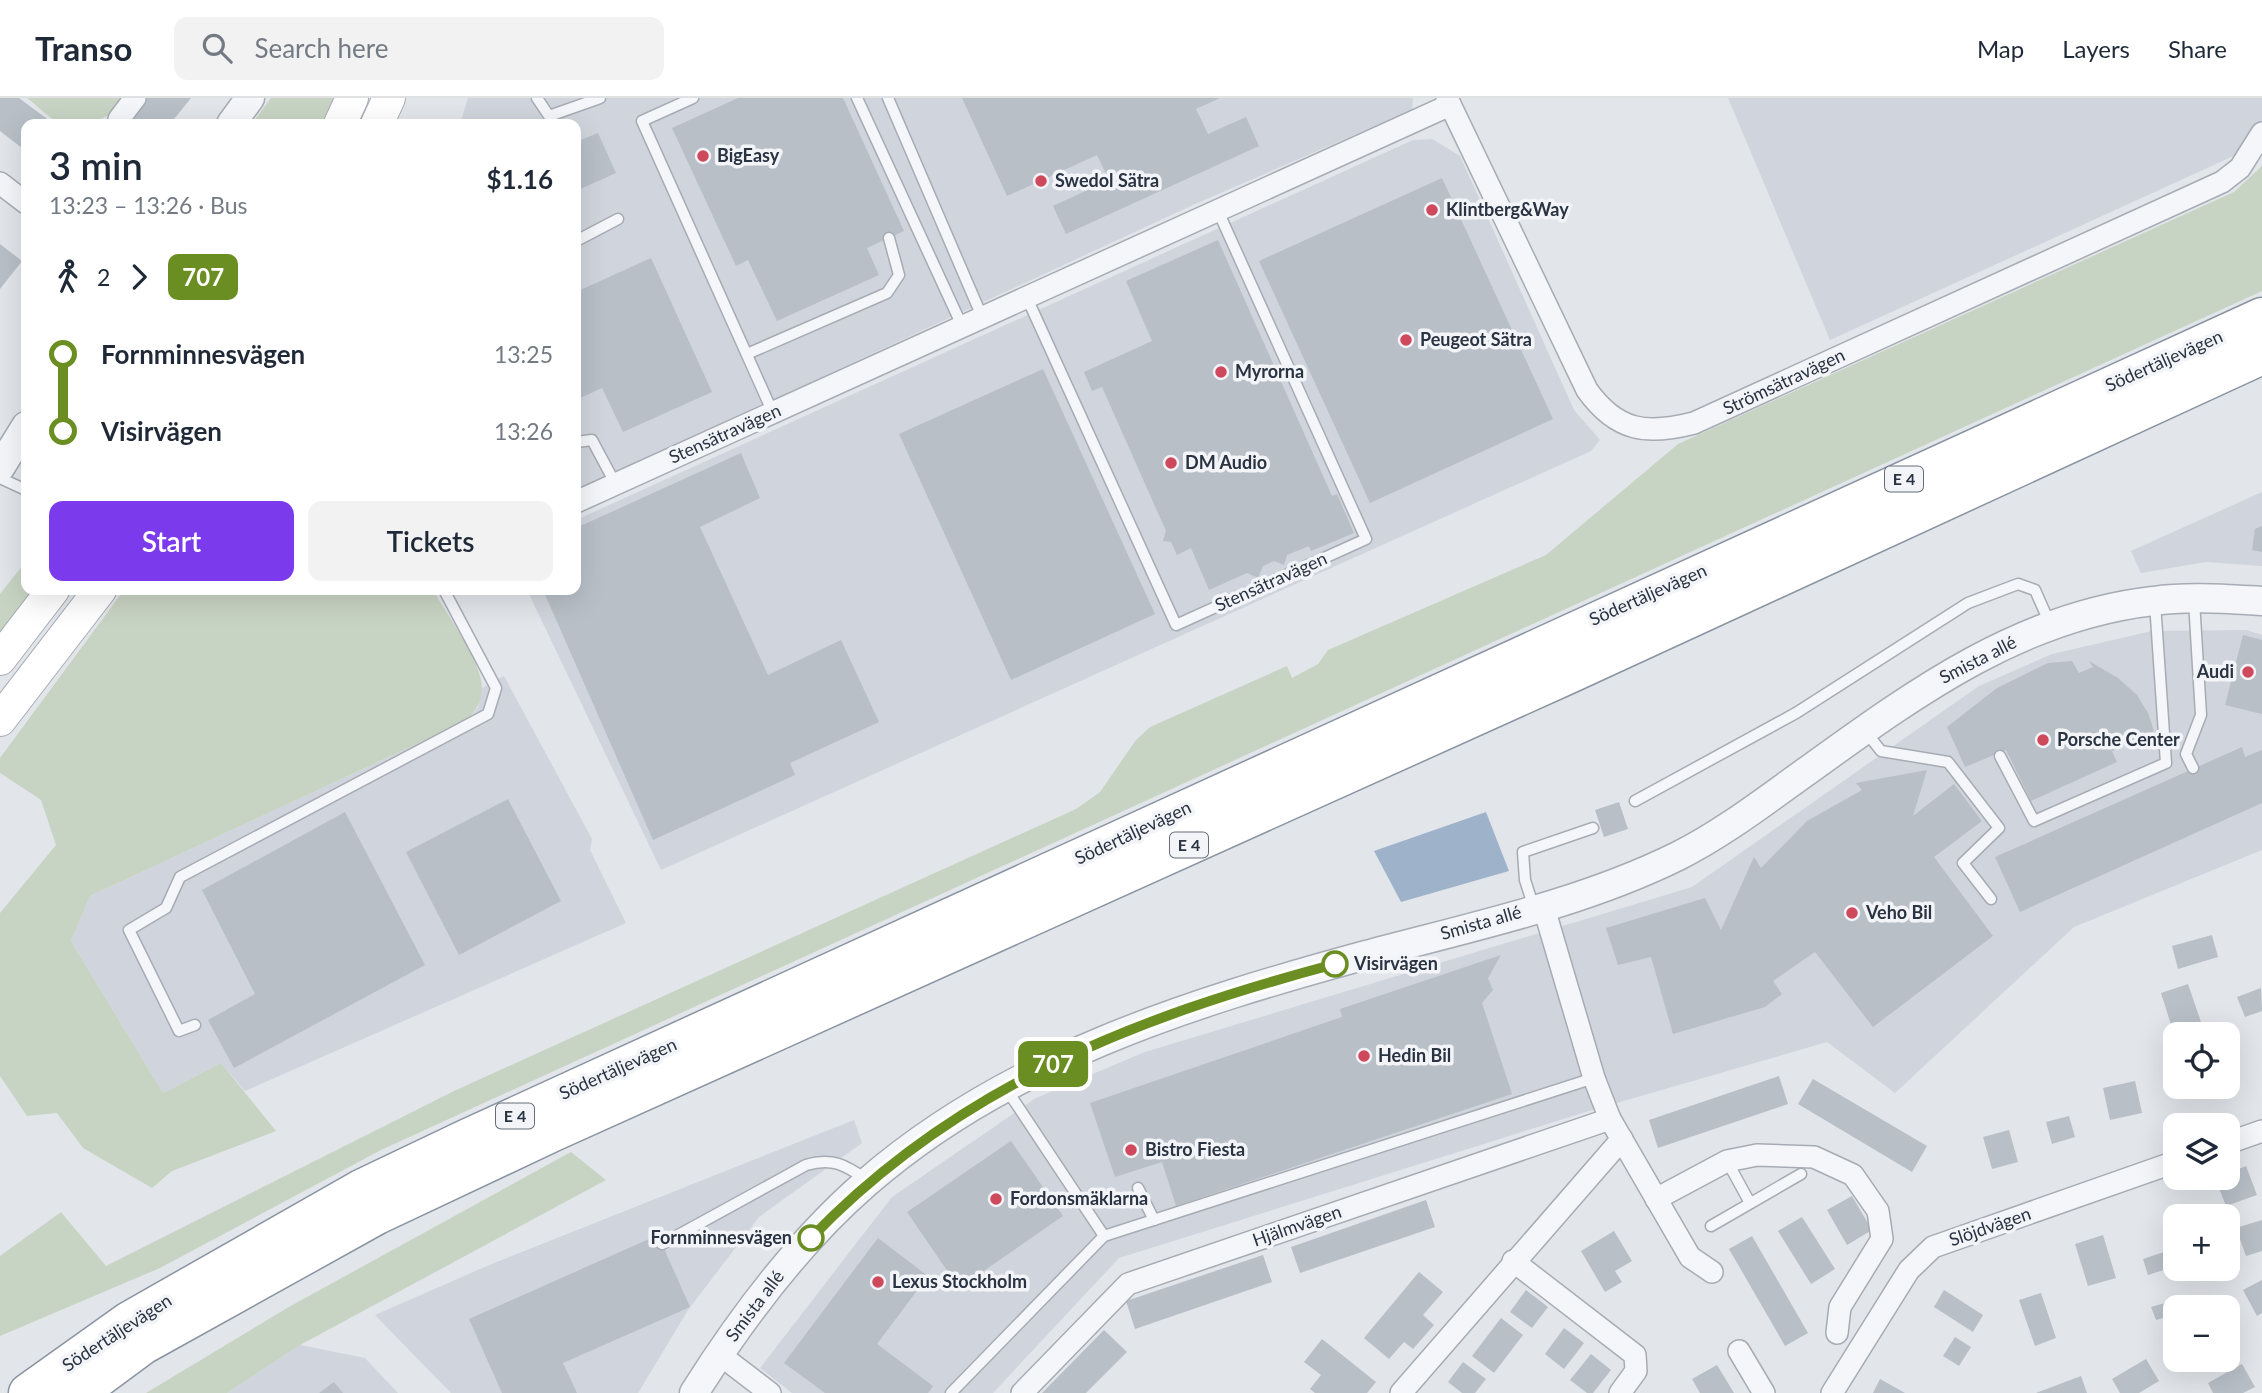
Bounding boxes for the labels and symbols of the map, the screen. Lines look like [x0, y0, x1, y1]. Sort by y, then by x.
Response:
place label: BigEasy [717, 144, 780, 166]
marker: BigEasy [695, 148, 711, 164]
place label: Swedol Sätra [1055, 169, 1159, 191]
marker: Swedol Sätra [1033, 173, 1049, 189]
place label: Klintberg&Way [1446, 198, 1569, 220]
marker: Klintberg&Way [1424, 202, 1440, 218]
street label: Södertäljevägen [2102, 324, 2226, 396]
place label: Peugeot Sätra [1420, 328, 1532, 350]
marker: Peugeot Sätra [1398, 332, 1414, 348]
street label: Strömsätravägen [1719, 343, 1848, 419]
place label: Myrorna [1235, 360, 1304, 382]
marker: Myrorna [1213, 364, 1229, 380]
street label: Stensätravägen [665, 399, 784, 468]
place label: DM Audio [1185, 451, 1267, 473]
marker: DM Audio [1163, 455, 1179, 471]
road number: E 4 [1885, 466, 1923, 492]
street label: Stensätravägen [1211, 547, 1330, 616]
street label: Södertäljevägen [1586, 558, 1710, 630]
street label: Smista allé [1935, 630, 2020, 688]
place label: Audi [2196, 660, 2234, 682]
marker: Audi [2240, 664, 2256, 680]
place label: Porsche Center [2057, 728, 2180, 750]
marker: Porsche Center [2035, 732, 2051, 748]
street label: Södertäljevägen [1071, 795, 1194, 869]
road number: E 4 [1170, 832, 1208, 858]
street label: Smista allé [1438, 900, 1524, 944]
place label: Veho Bil [1865, 901, 1932, 923]
marker: Veho Bil [1844, 905, 1860, 921]
marker: Visirvägen [1322, 951, 1348, 977]
place label: Visirvägen [1353, 952, 1438, 974]
street label: Södertäljevägen [556, 1032, 680, 1104]
line badge: 707 [1013, 1041, 1093, 1087]
place label: Hedin Bil [1378, 1044, 1451, 1066]
marker: Hedin Bil [1356, 1048, 1372, 1064]
road number: E 4 [496, 1104, 534, 1128]
place label: Bistro Fiesta [1145, 1138, 1245, 1160]
marker: Bistro Fiesta [1123, 1142, 1139, 1158]
place label: Fordonsmäklarna [1010, 1187, 1148, 1209]
marker: Fordonsmäklarna [988, 1191, 1004, 1207]
street label: Hjälmvägen [1249, 1200, 1344, 1251]
street label: Slöjdvägen [1946, 1202, 2034, 1250]
marker: Fornminnesvägen [798, 1225, 824, 1251]
place label: Fornminnesvägen [651, 1226, 792, 1248]
street label: Smista allé [720, 1265, 788, 1345]
place label: Lexus Stockholm [892, 1270, 1027, 1292]
marker: Lexus Stockholm [870, 1274, 886, 1290]
street label: Södertäljevägen [58, 1289, 175, 1376]

